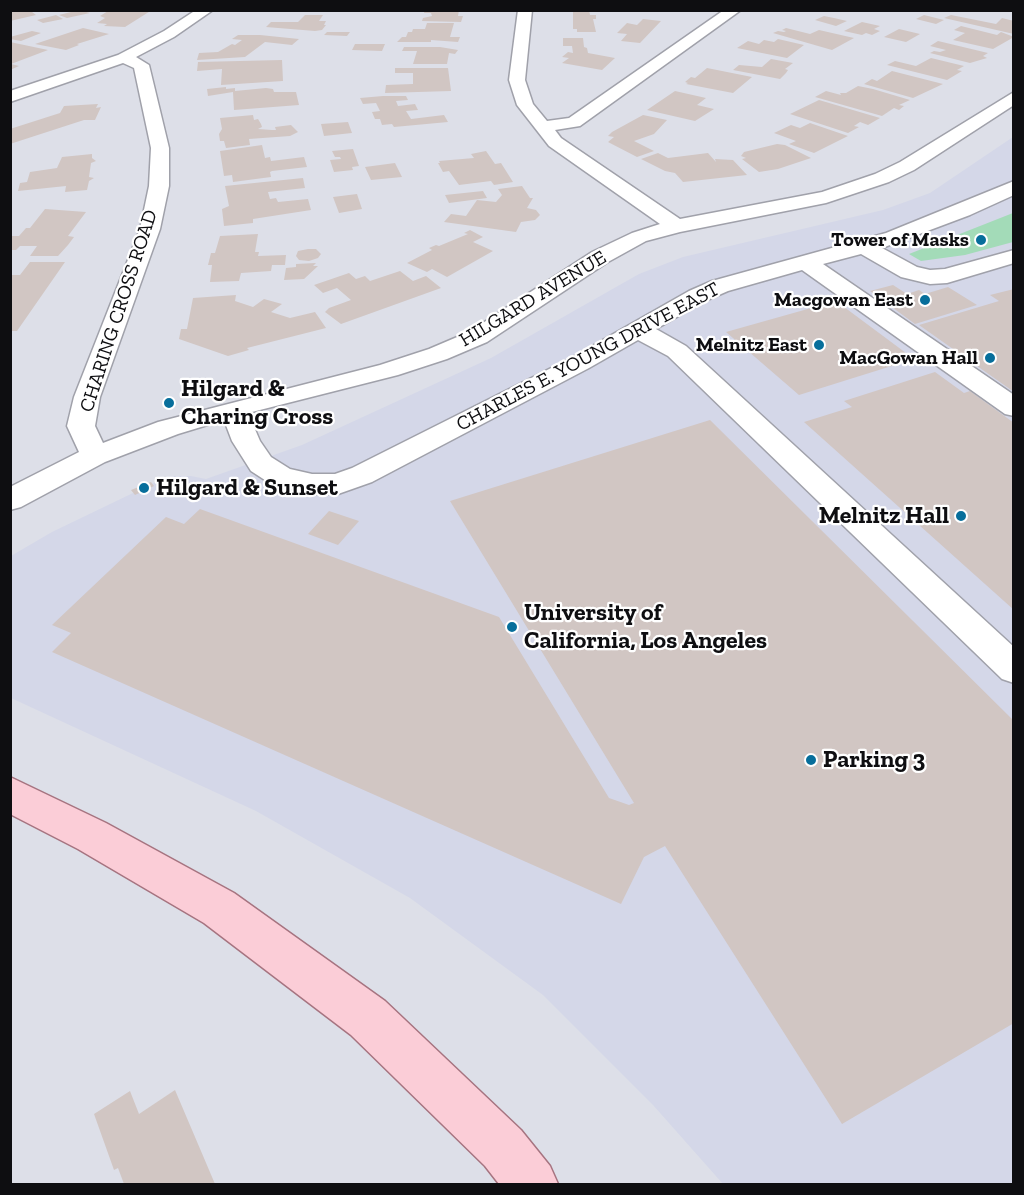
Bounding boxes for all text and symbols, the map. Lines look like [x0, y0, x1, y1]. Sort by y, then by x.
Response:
street label: CHARING CROSS ROAD [75, 207, 163, 415]
place label: Tower of Masks [831, 228, 969, 252]
marker: Tower of Masks [974, 233, 988, 247]
street label: HILGARD AVENUE [455, 246, 611, 352]
street label: CHARLES E. YOUNG DRIVE EAST [452, 277, 724, 437]
place label: Macgowan East [774, 288, 913, 312]
marker: Macgowan East [918, 293, 932, 307]
place label: Melnitz East [696, 333, 807, 357]
marker: Melnitz East [812, 338, 826, 352]
place label: MacGowan Hall [839, 346, 978, 370]
marker: MacGowan Hall [983, 351, 997, 365]
place label: Hilgard & Charing Cross [181, 375, 333, 431]
marker: Hilgard & Charing Cross [162, 396, 176, 410]
place label: Hilgard & Sunset [156, 474, 338, 502]
marker: Hilgard & Sunset [137, 481, 151, 495]
place label: Melnitz Hall [819, 502, 949, 530]
marker: Melnitz Hall [954, 509, 968, 523]
place label: University of California, Los Angeles [524, 599, 767, 655]
marker: University of California, Los Angeles [505, 620, 519, 634]
place label: Parking 3 [823, 746, 925, 774]
marker: Parking 3 [804, 753, 818, 767]

